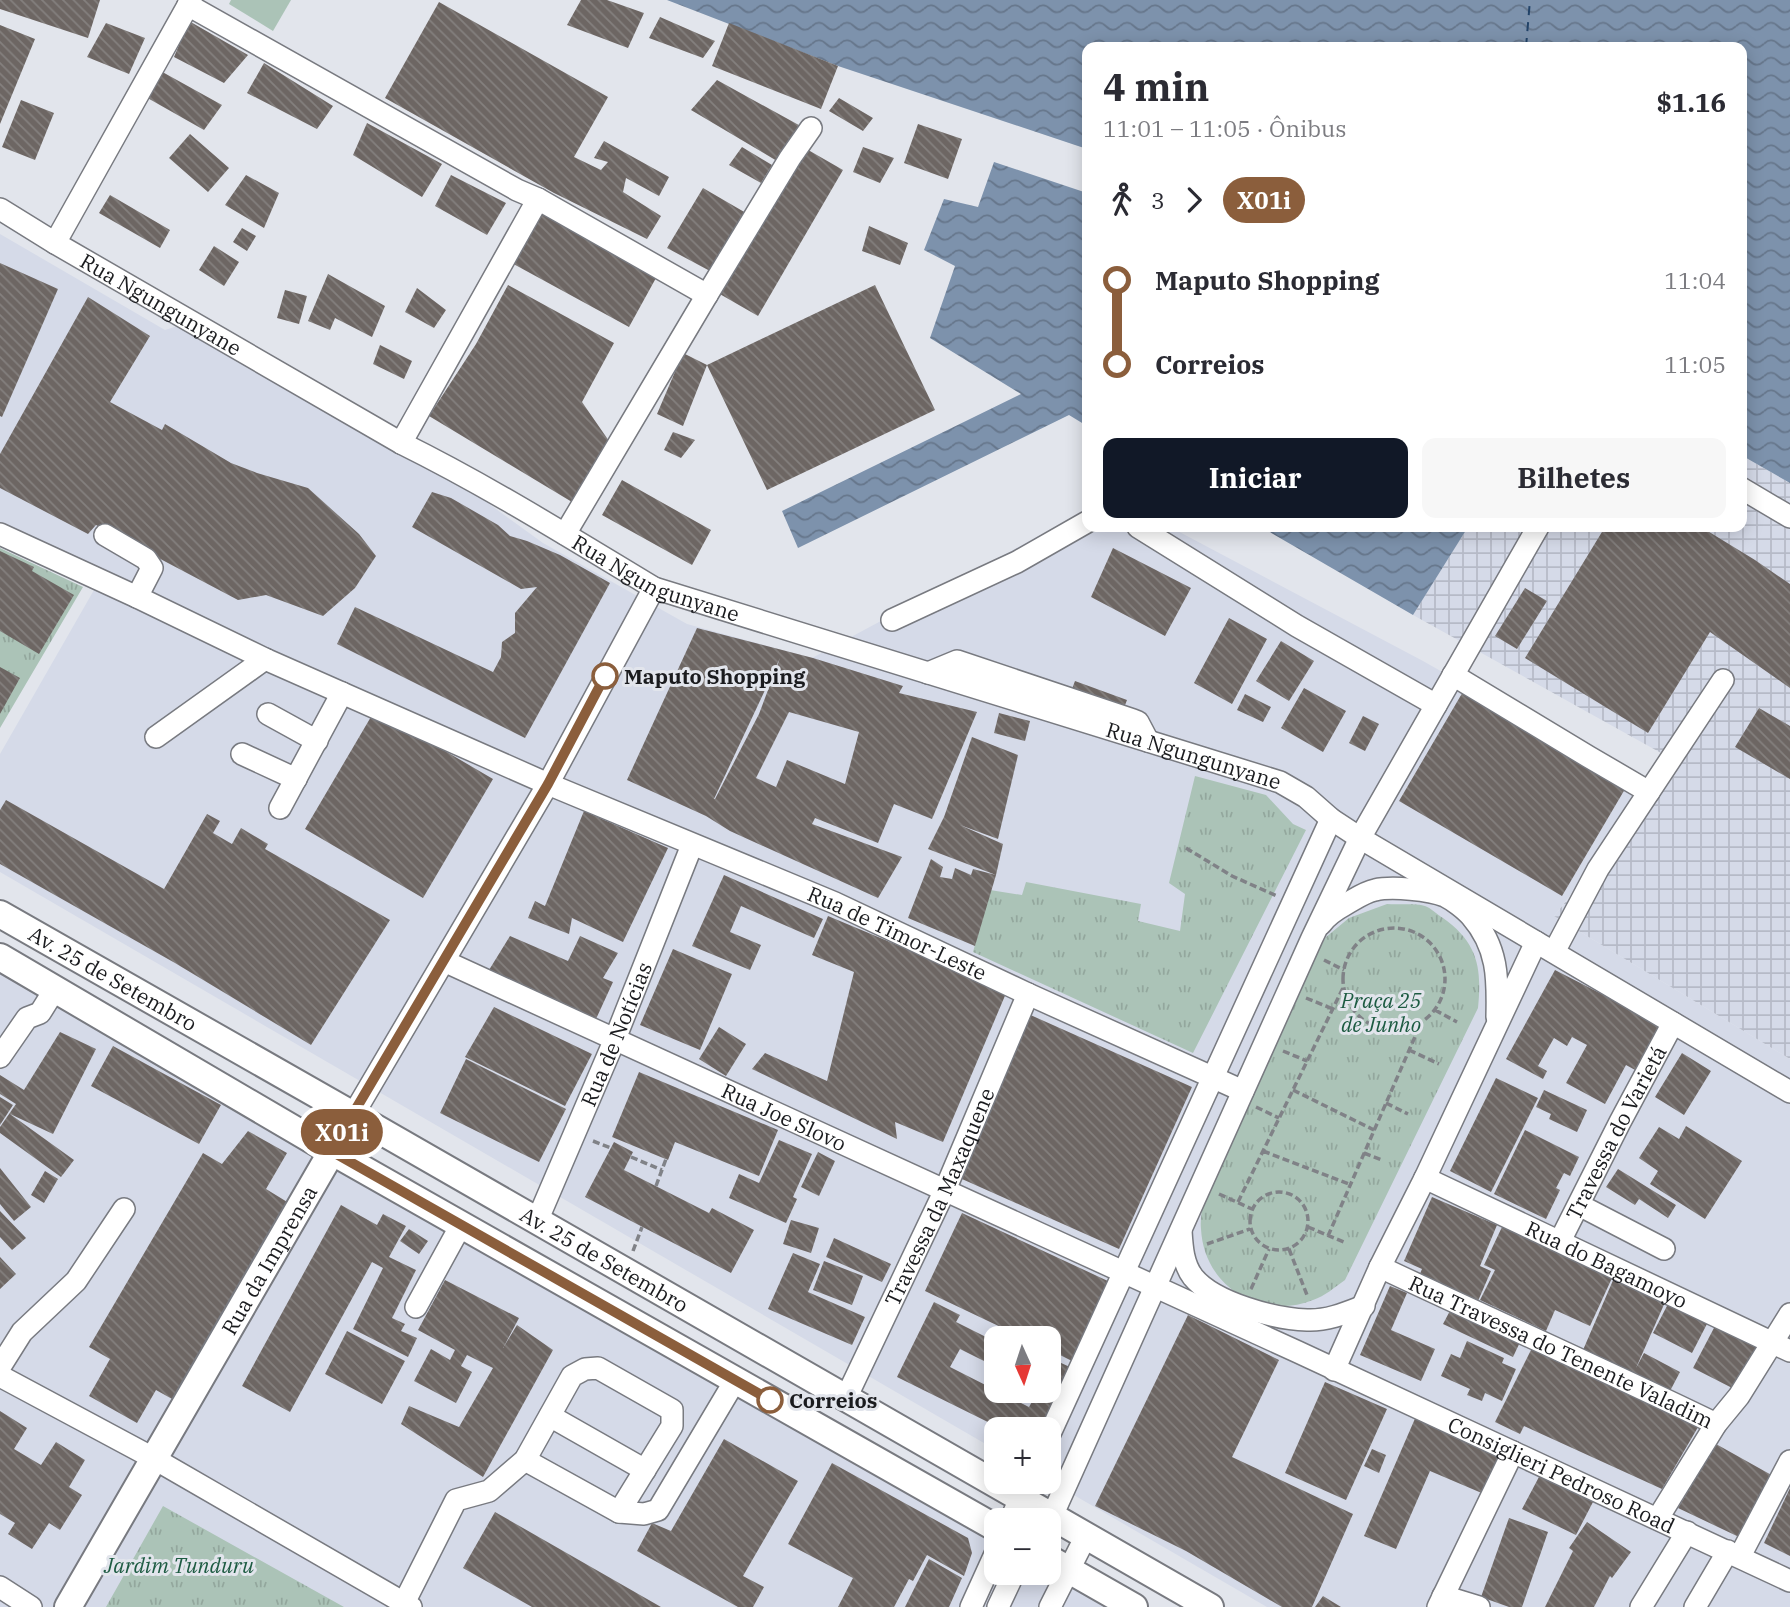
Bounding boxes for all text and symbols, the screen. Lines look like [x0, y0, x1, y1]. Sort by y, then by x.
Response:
text: 4 min [1103, 62, 1209, 111]
text: $1.16 [1656, 85, 1726, 119]
text: 11:01 – 11:05 · Ônibus [1103, 113, 1347, 143]
icon: walk [1103, 181, 1141, 219]
icon: forward [1175, 181, 1213, 219]
text: X01i [1237, 184, 1291, 216]
text: 3 [1151, 185, 1165, 215]
street label: Rua Ngungunyane [75, 247, 247, 362]
text: Maputo Shopping [1155, 263, 1380, 297]
text: 11:04 [1664, 265, 1726, 295]
text: Correios [1155, 347, 1265, 381]
text: 11:05 [1664, 349, 1726, 379]
button: Iniciar [1103, 438, 1408, 518]
button: Bilhetes [1422, 438, 1726, 518]
street label: Rua Ngungunyane [567, 528, 743, 628]
place label: Maputo Shopping [624, 662, 806, 690]
marker: Maputo Shopping [592, 663, 618, 689]
street label: Rua Ngungunyane [1103, 715, 1285, 796]
street label: Rua de Timor-Leste [804, 879, 991, 987]
street label: Av. 25 de Setembro [24, 919, 202, 1037]
street label: Rua de Notícias [574, 958, 658, 1111]
park label: Praça 25 de Junho [1340, 986, 1422, 1038]
street label: Travessa do Varietá [1559, 1040, 1672, 1224]
street label: Rua Joe Slovo [717, 1076, 851, 1157]
street label: Travessa da Maxaquene [878, 1083, 1001, 1310]
line badge: X01i [293, 1109, 391, 1155]
text: X01i [315, 1116, 369, 1148]
street label: Rua da Imprensa [215, 1180, 323, 1340]
street label: Av. 25 de Setembro [515, 1200, 693, 1319]
street label: Rua do Bagamoyo [1521, 1214, 1692, 1314]
street label: Rua Travessa do Tenente Valadim [1405, 1269, 1718, 1435]
north arrow [984, 1326, 1060, 1404]
map controls [984, 1326, 1061, 1585]
place label: Correios [789, 1386, 878, 1414]
marker: Correios [757, 1387, 783, 1413]
street label: Consiglieri Pedroso Road [1444, 1410, 1680, 1540]
button: + [984, 1417, 1061, 1494]
button: − [984, 1508, 1061, 1585]
park label: Jardim Tunduru [103, 1551, 254, 1579]

